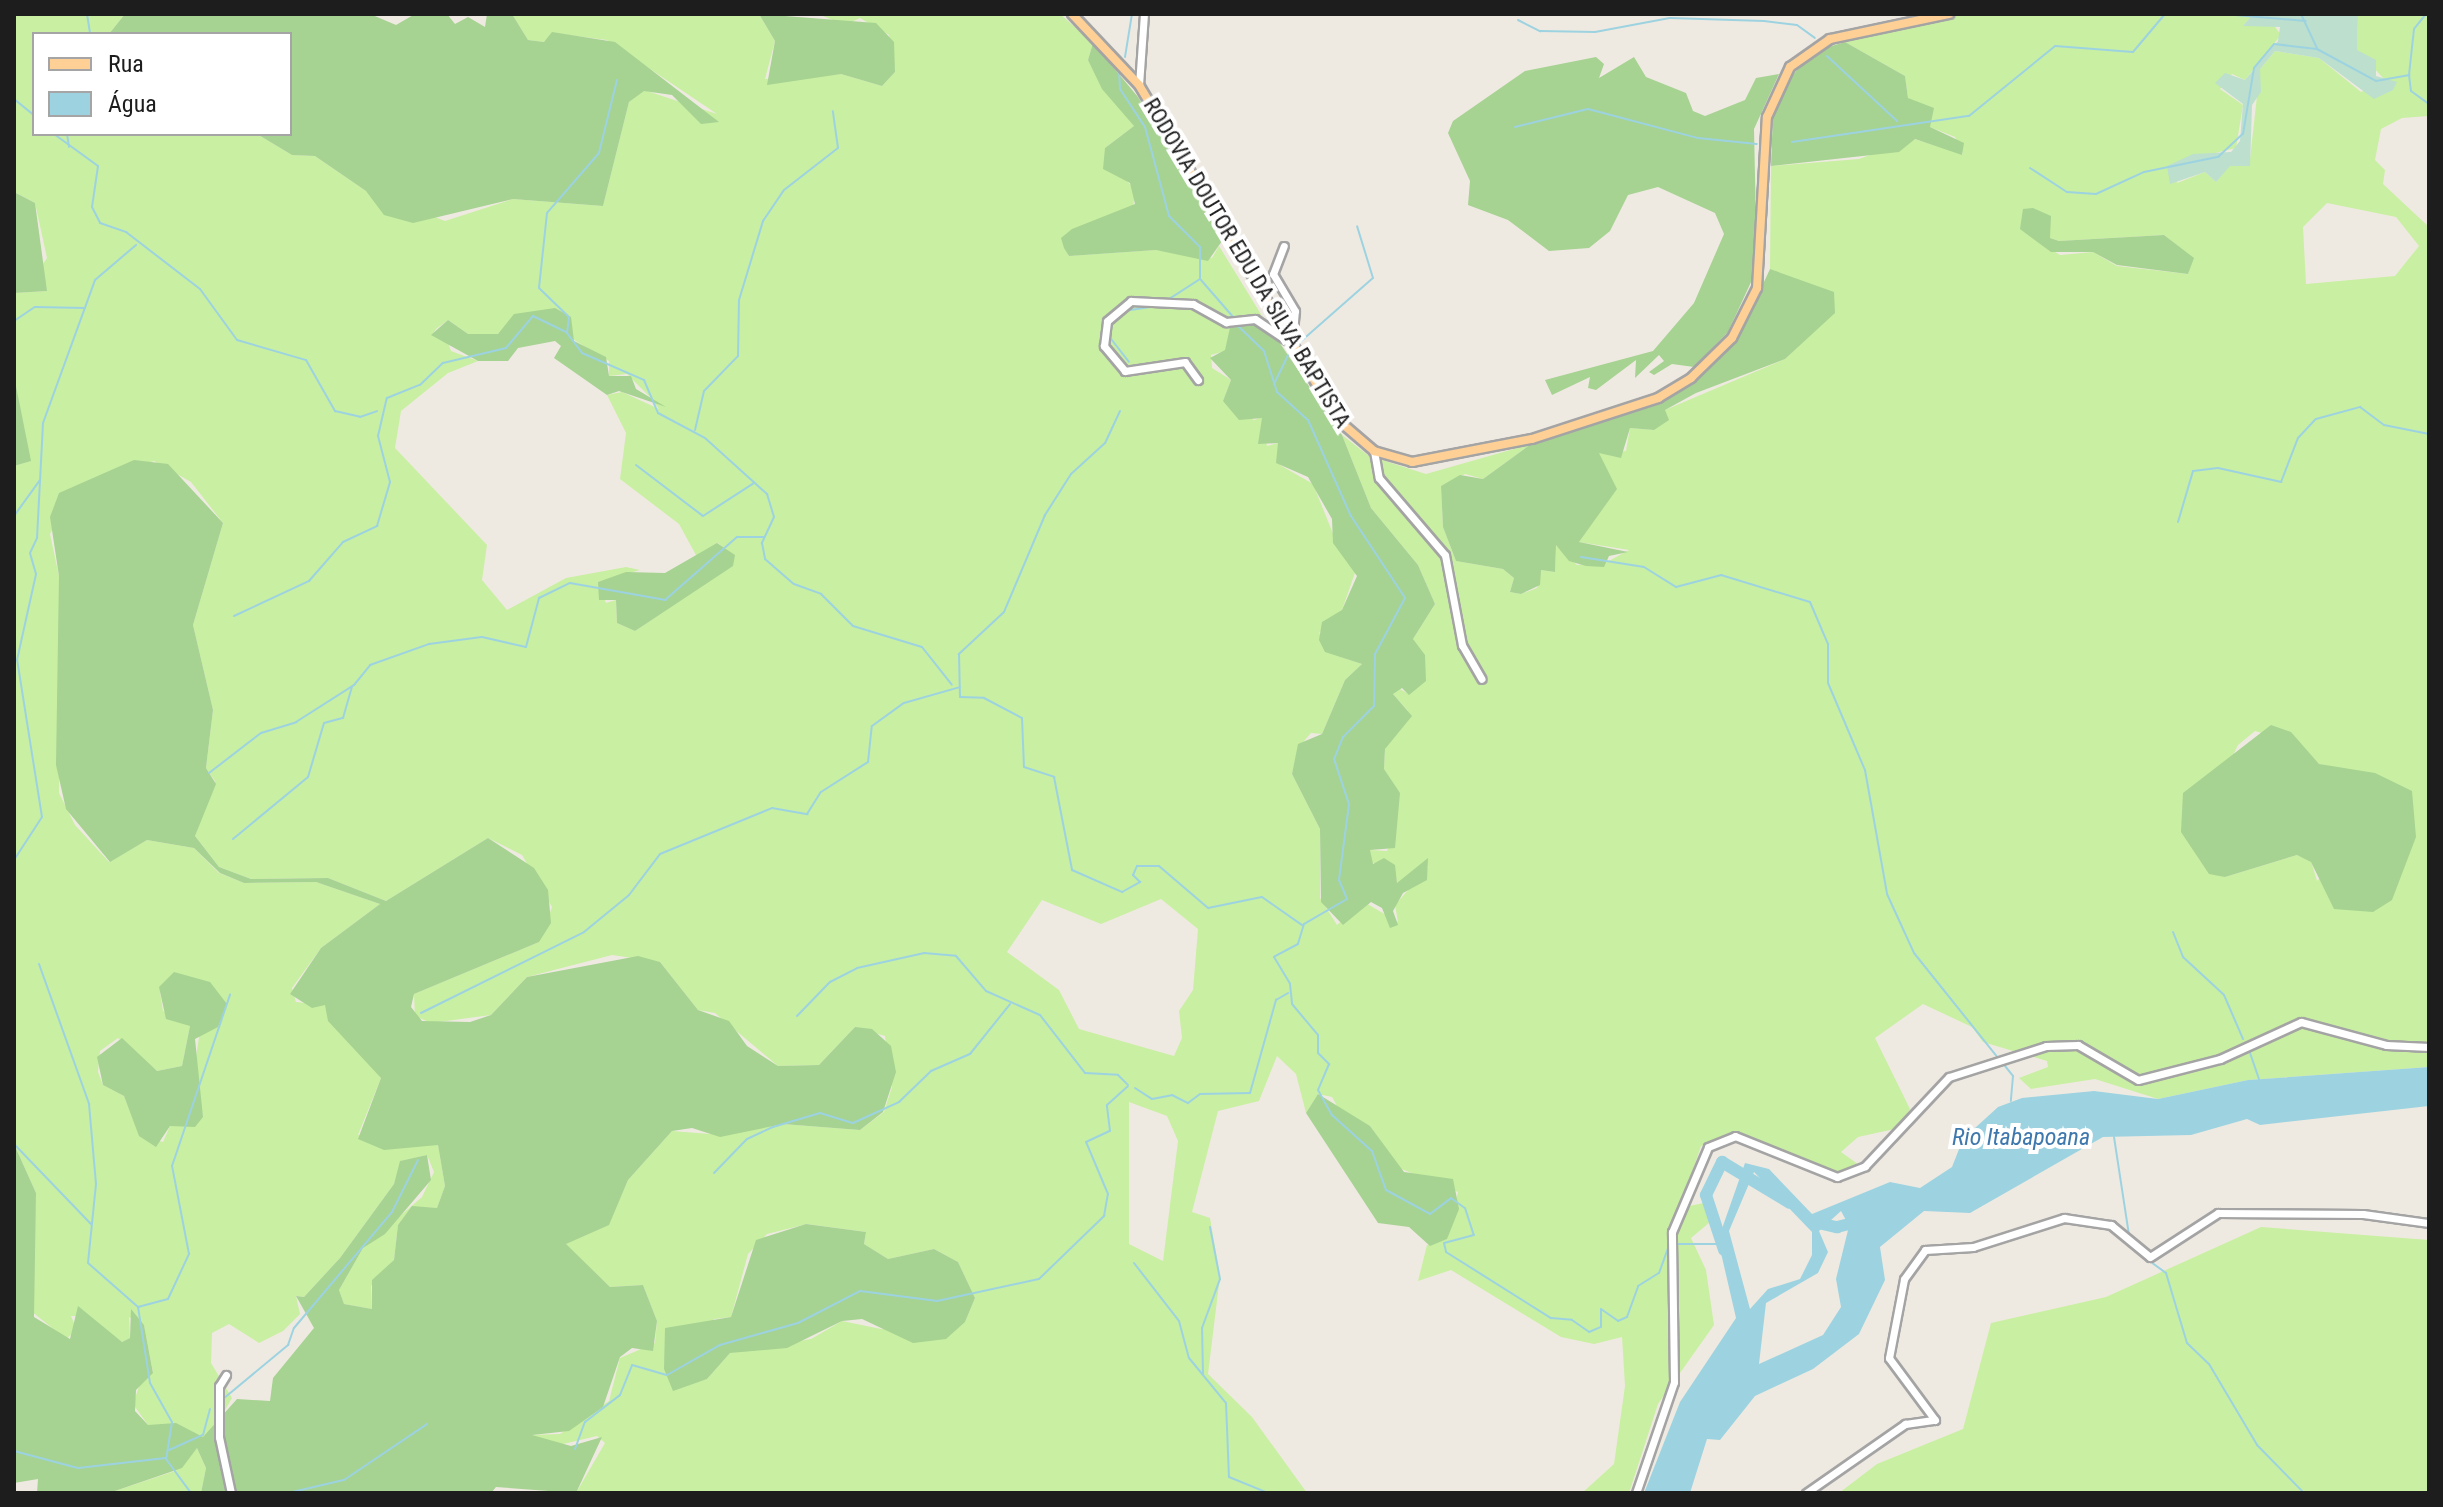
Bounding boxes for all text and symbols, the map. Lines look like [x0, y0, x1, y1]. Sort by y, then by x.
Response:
legend [32, 32, 292, 136]
text: Rua [108, 50, 144, 78]
text: Água [108, 90, 157, 118]
street label: RODOVIA DOUTOR EDU DA SILVA BAPTISTA [1138, 93, 1356, 433]
water label: Rio Itabapoana [1952, 1124, 2090, 1152]

